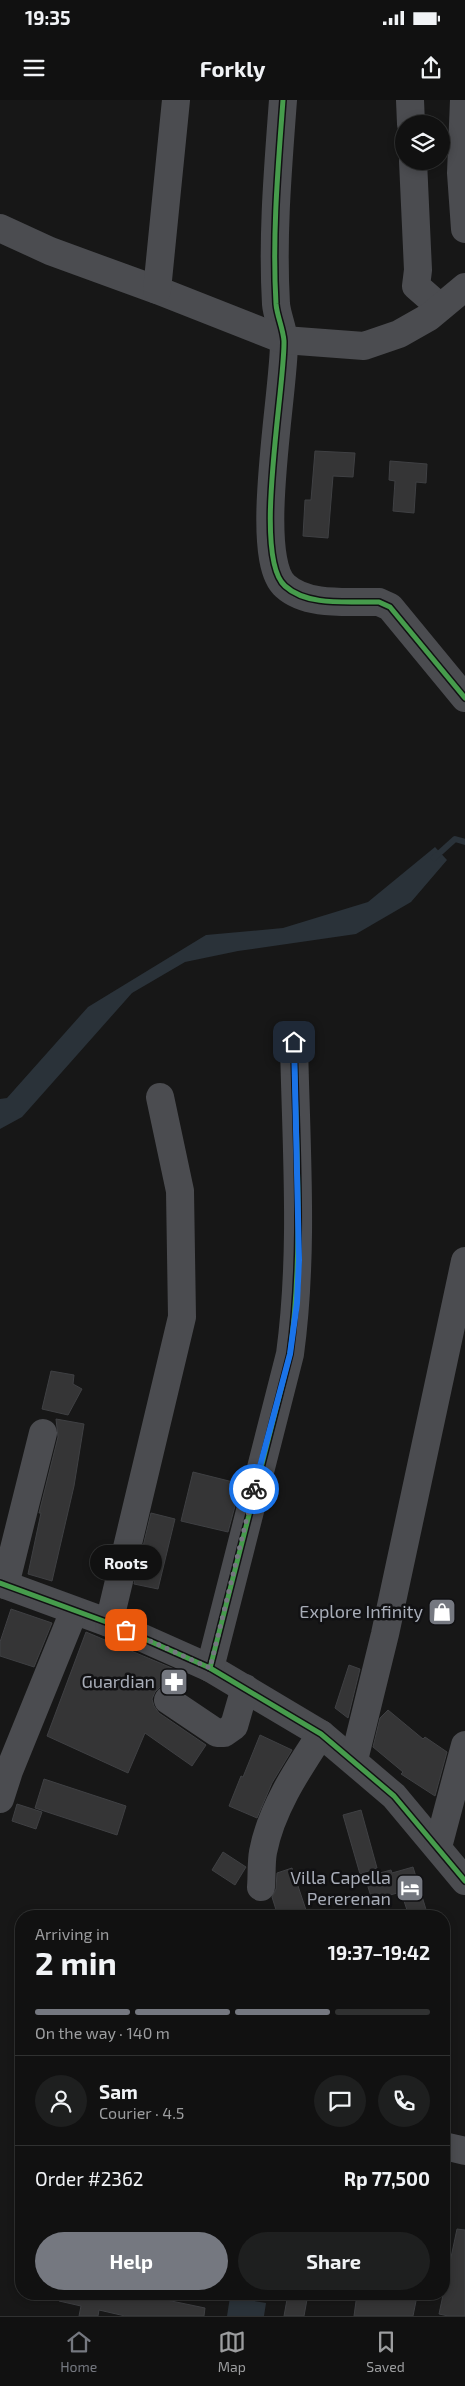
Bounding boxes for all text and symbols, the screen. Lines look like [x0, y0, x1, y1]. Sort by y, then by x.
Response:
text: 19:35 [25, 6, 71, 29]
icon: menu [20, 54, 48, 82]
icon: share [417, 54, 445, 82]
text: Forkly [200, 55, 265, 81]
map controls [395, 115, 450, 170]
button: layers [395, 115, 450, 170]
pin [273, 1021, 315, 1063]
icon: home [280, 1028, 308, 1056]
courier [229, 1464, 279, 1514]
icon: bike [240, 1475, 268, 1503]
callout: Roots [90, 1545, 162, 1580]
text: Roots [104, 1553, 148, 1572]
shop icon: Explore Infinity [427, 1597, 457, 1627]
place label: Explore Infinity [299, 1600, 423, 1622]
pin [105, 1609, 147, 1651]
icon: bag [112, 1616, 140, 1644]
pharmacy icon: Guardian [159, 1667, 189, 1697]
place label: Guardian [81, 1670, 155, 1692]
place label: Villa Capella Pererenan [290, 1866, 391, 1909]
hotel icon: Villa Capella Pererenan [395, 1873, 425, 1903]
text: Arriving in [35, 1924, 109, 1943]
text: 19:37–19:42 [328, 1941, 430, 1964]
text: 2 min [35, 1943, 117, 1981]
text: On the way · 140 m [35, 2023, 170, 2042]
button: person [35, 2075, 87, 2127]
button: chat [314, 2075, 366, 2127]
button: phone [378, 2075, 430, 2127]
text: Sam [99, 2080, 138, 2103]
text: Courier · 4.5 [99, 2103, 184, 2122]
text: Order #2362 [35, 2167, 143, 2190]
text: Rp 77,500 [344, 2167, 430, 2190]
button: Help [35, 2232, 228, 2290]
button: Share [238, 2232, 430, 2290]
tab: Home [60, 2328, 97, 2375]
tab: Map [218, 2328, 246, 2375]
tab: Saved [366, 2328, 405, 2375]

